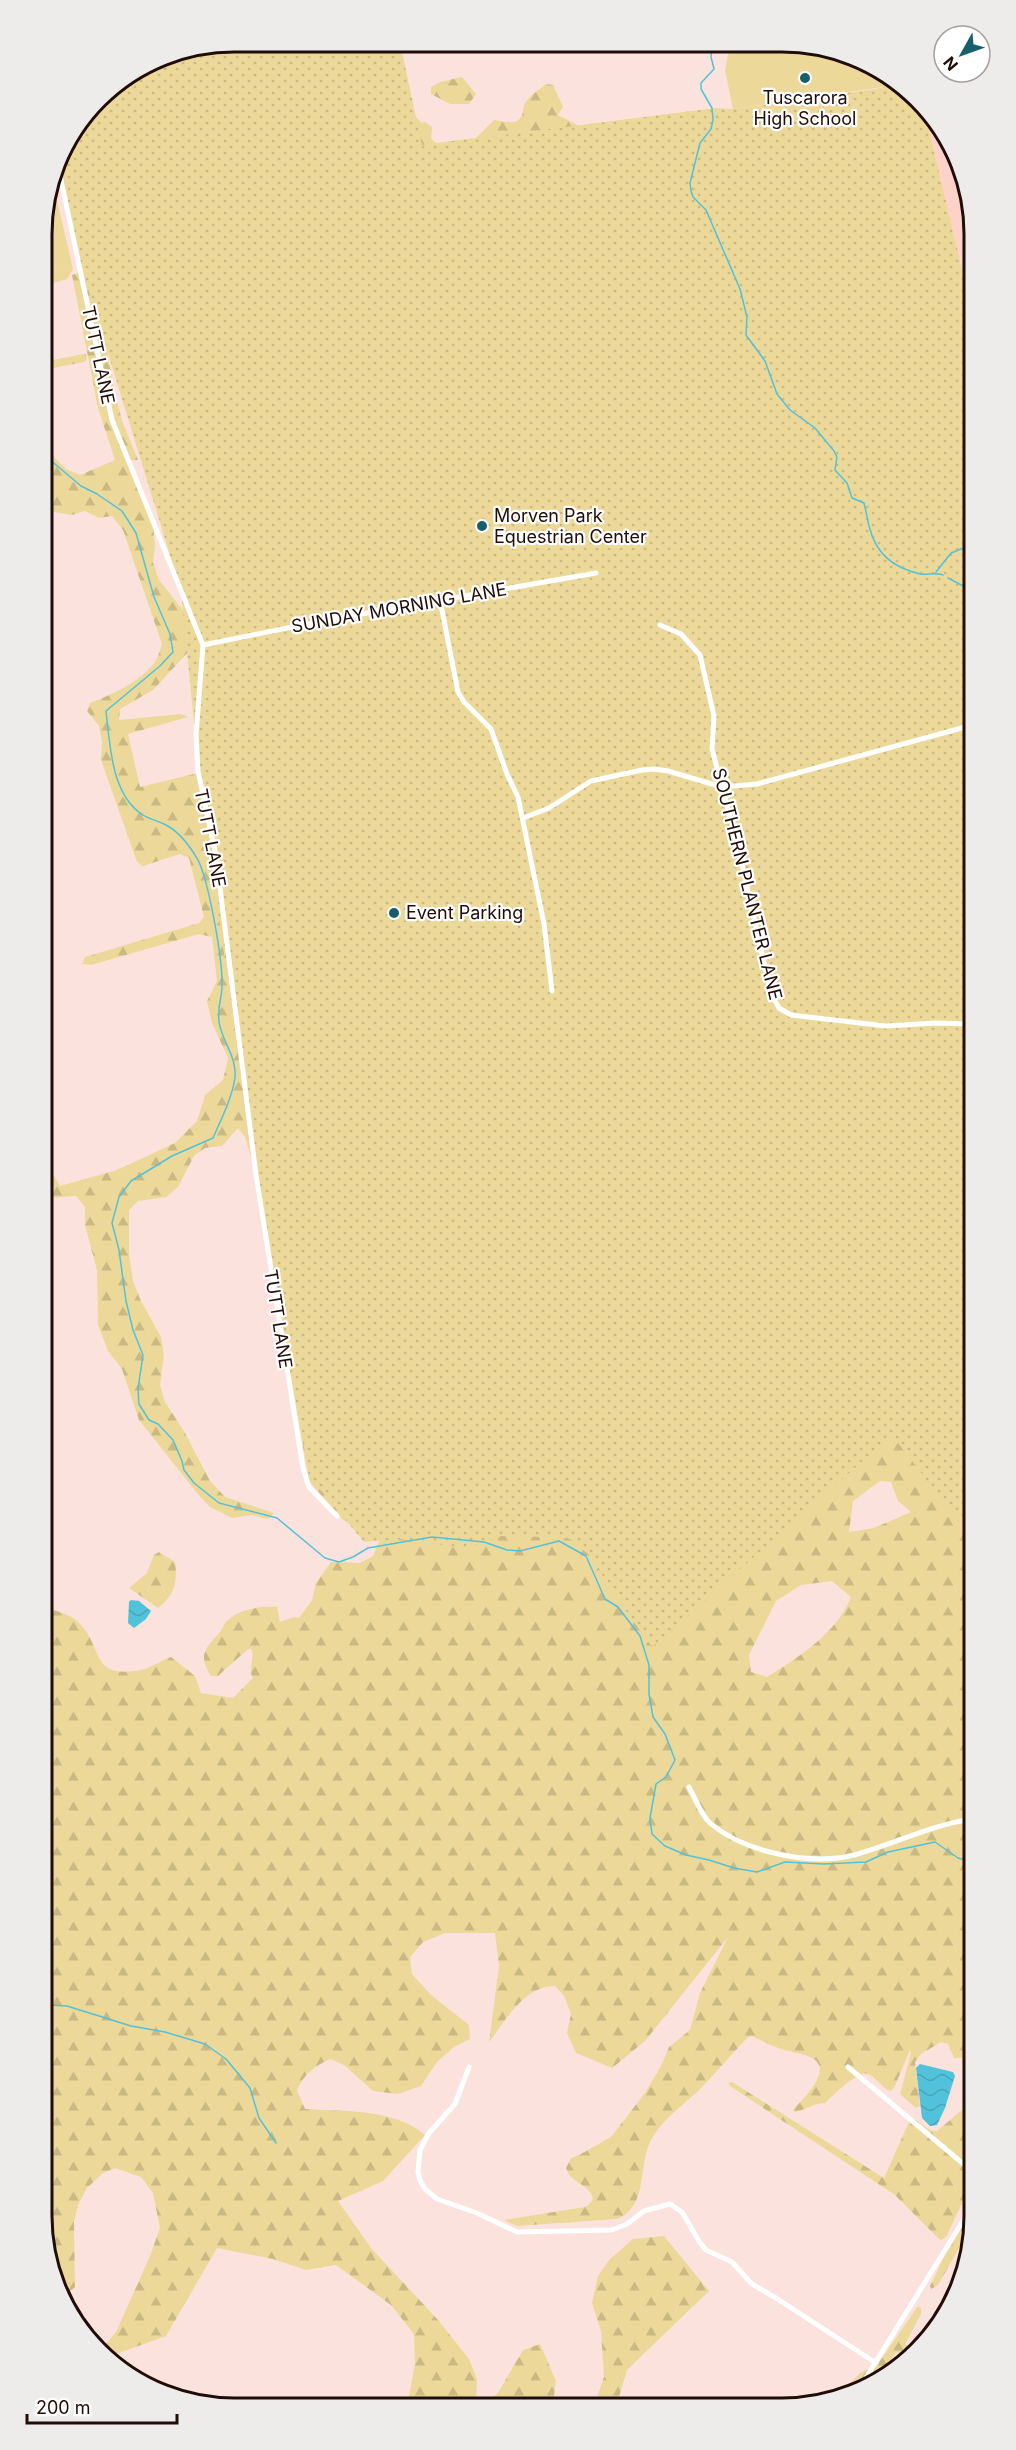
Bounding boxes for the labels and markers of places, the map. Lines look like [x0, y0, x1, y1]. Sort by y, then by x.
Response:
marker: Tuscarora High School [798, 71, 812, 85]
place label: Tuscarora High School [754, 87, 856, 129]
place label: Morven Park Equestrian Center [494, 505, 647, 547]
marker: Morven Park Equestrian Center [475, 519, 489, 533]
place label: Event Parking [406, 902, 523, 923]
marker: Event Parking [387, 906, 401, 920]

